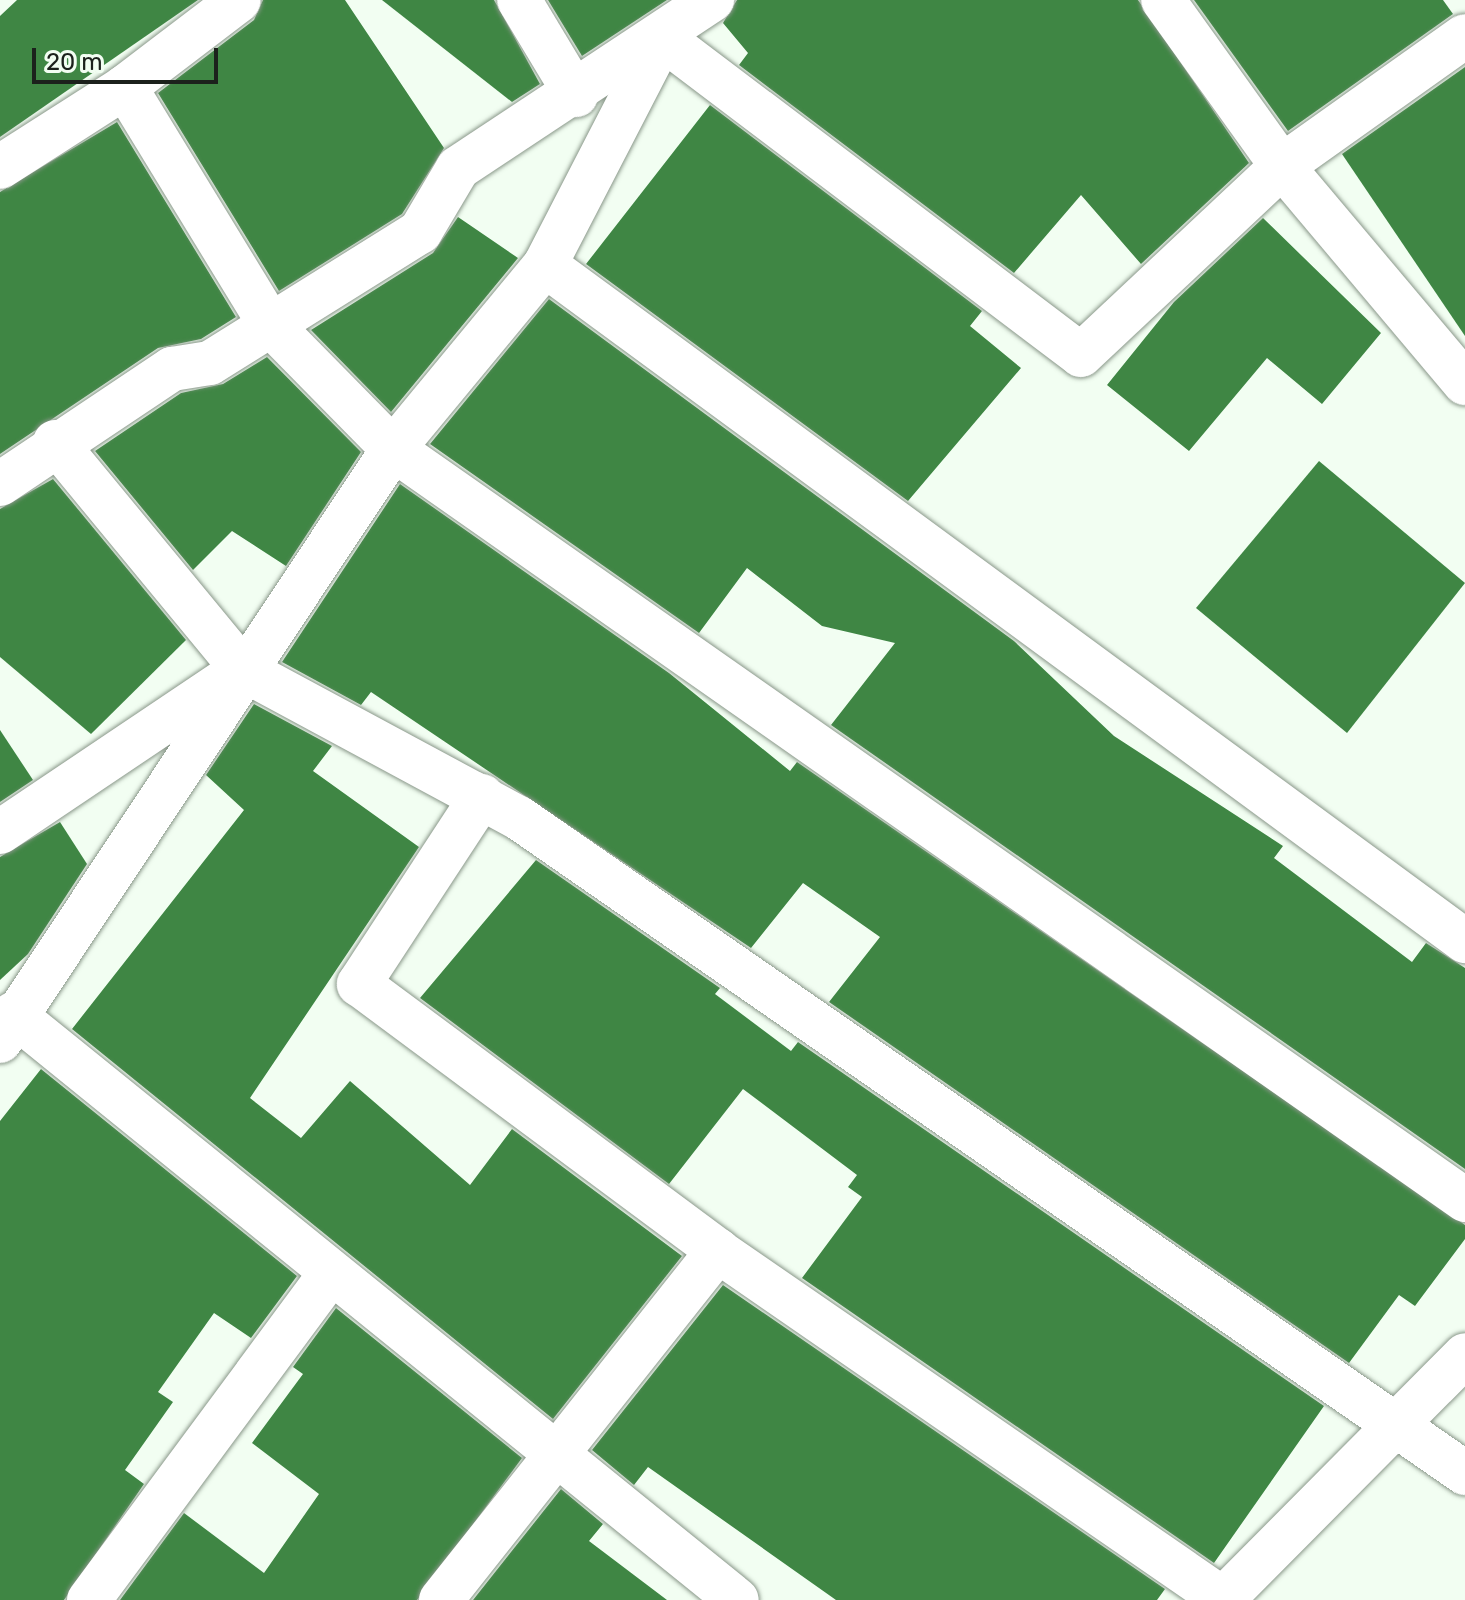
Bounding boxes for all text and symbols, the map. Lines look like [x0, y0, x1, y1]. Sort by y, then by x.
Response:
scale bar [36, 32, 222, 82]
text: 20 m [46, 48, 103, 76]

